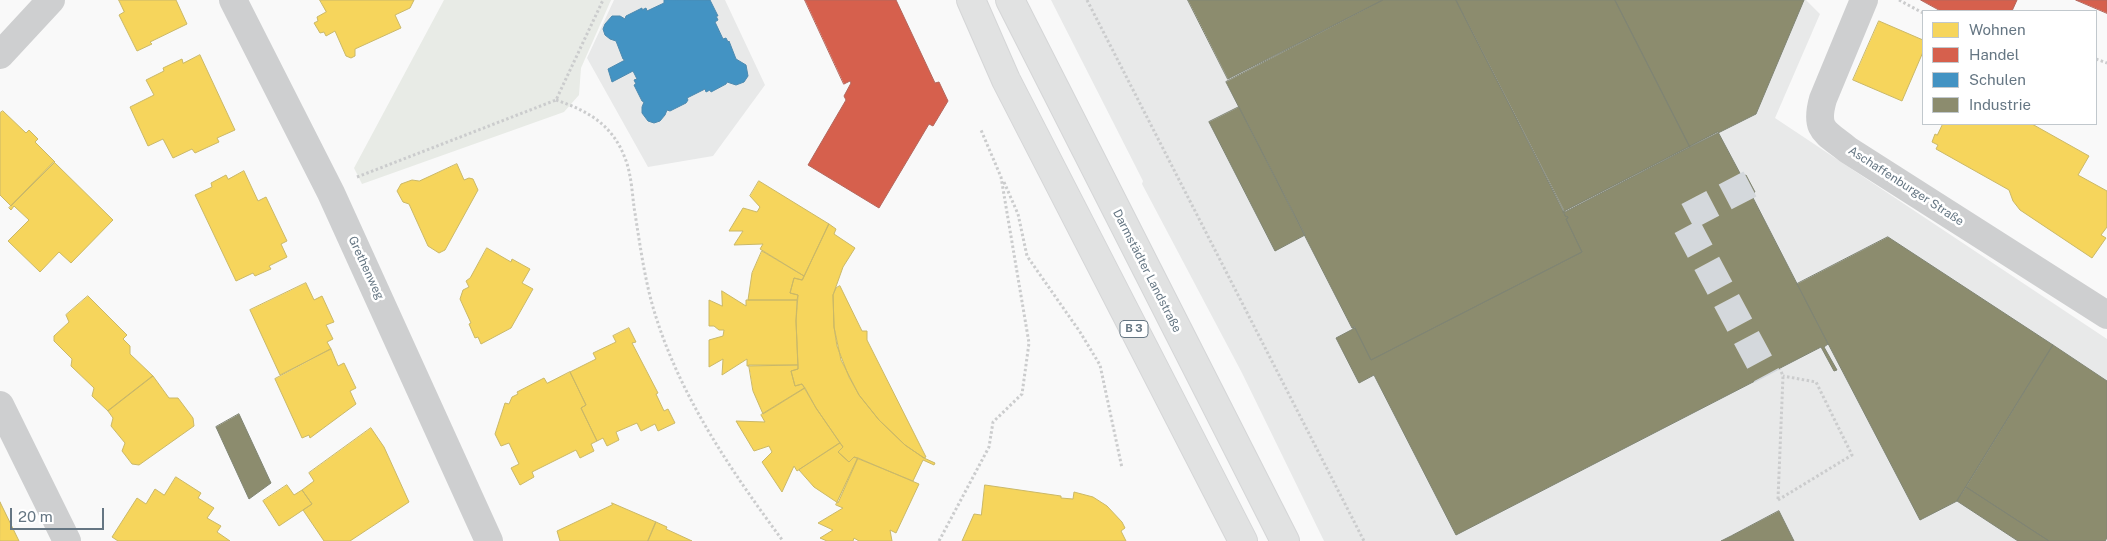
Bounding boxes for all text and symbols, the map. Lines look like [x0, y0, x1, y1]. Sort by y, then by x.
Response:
legend [1922, 10, 2097, 125]
text: Wohnen [1969, 21, 2026, 38]
text: Handel [1969, 46, 2019, 63]
text: Schulen [1969, 71, 2026, 88]
text: Industrie [1969, 96, 2031, 113]
street label: Aschaffenburger Straße [1846, 143, 1966, 229]
street label: Darmstädter Landstraße [1110, 207, 1184, 335]
street label: Grethenweg [345, 234, 387, 302]
road number: B 3 [1120, 320, 1148, 338]
scale bar [12, 498, 106, 530]
text: 20 m [18, 508, 53, 525]

